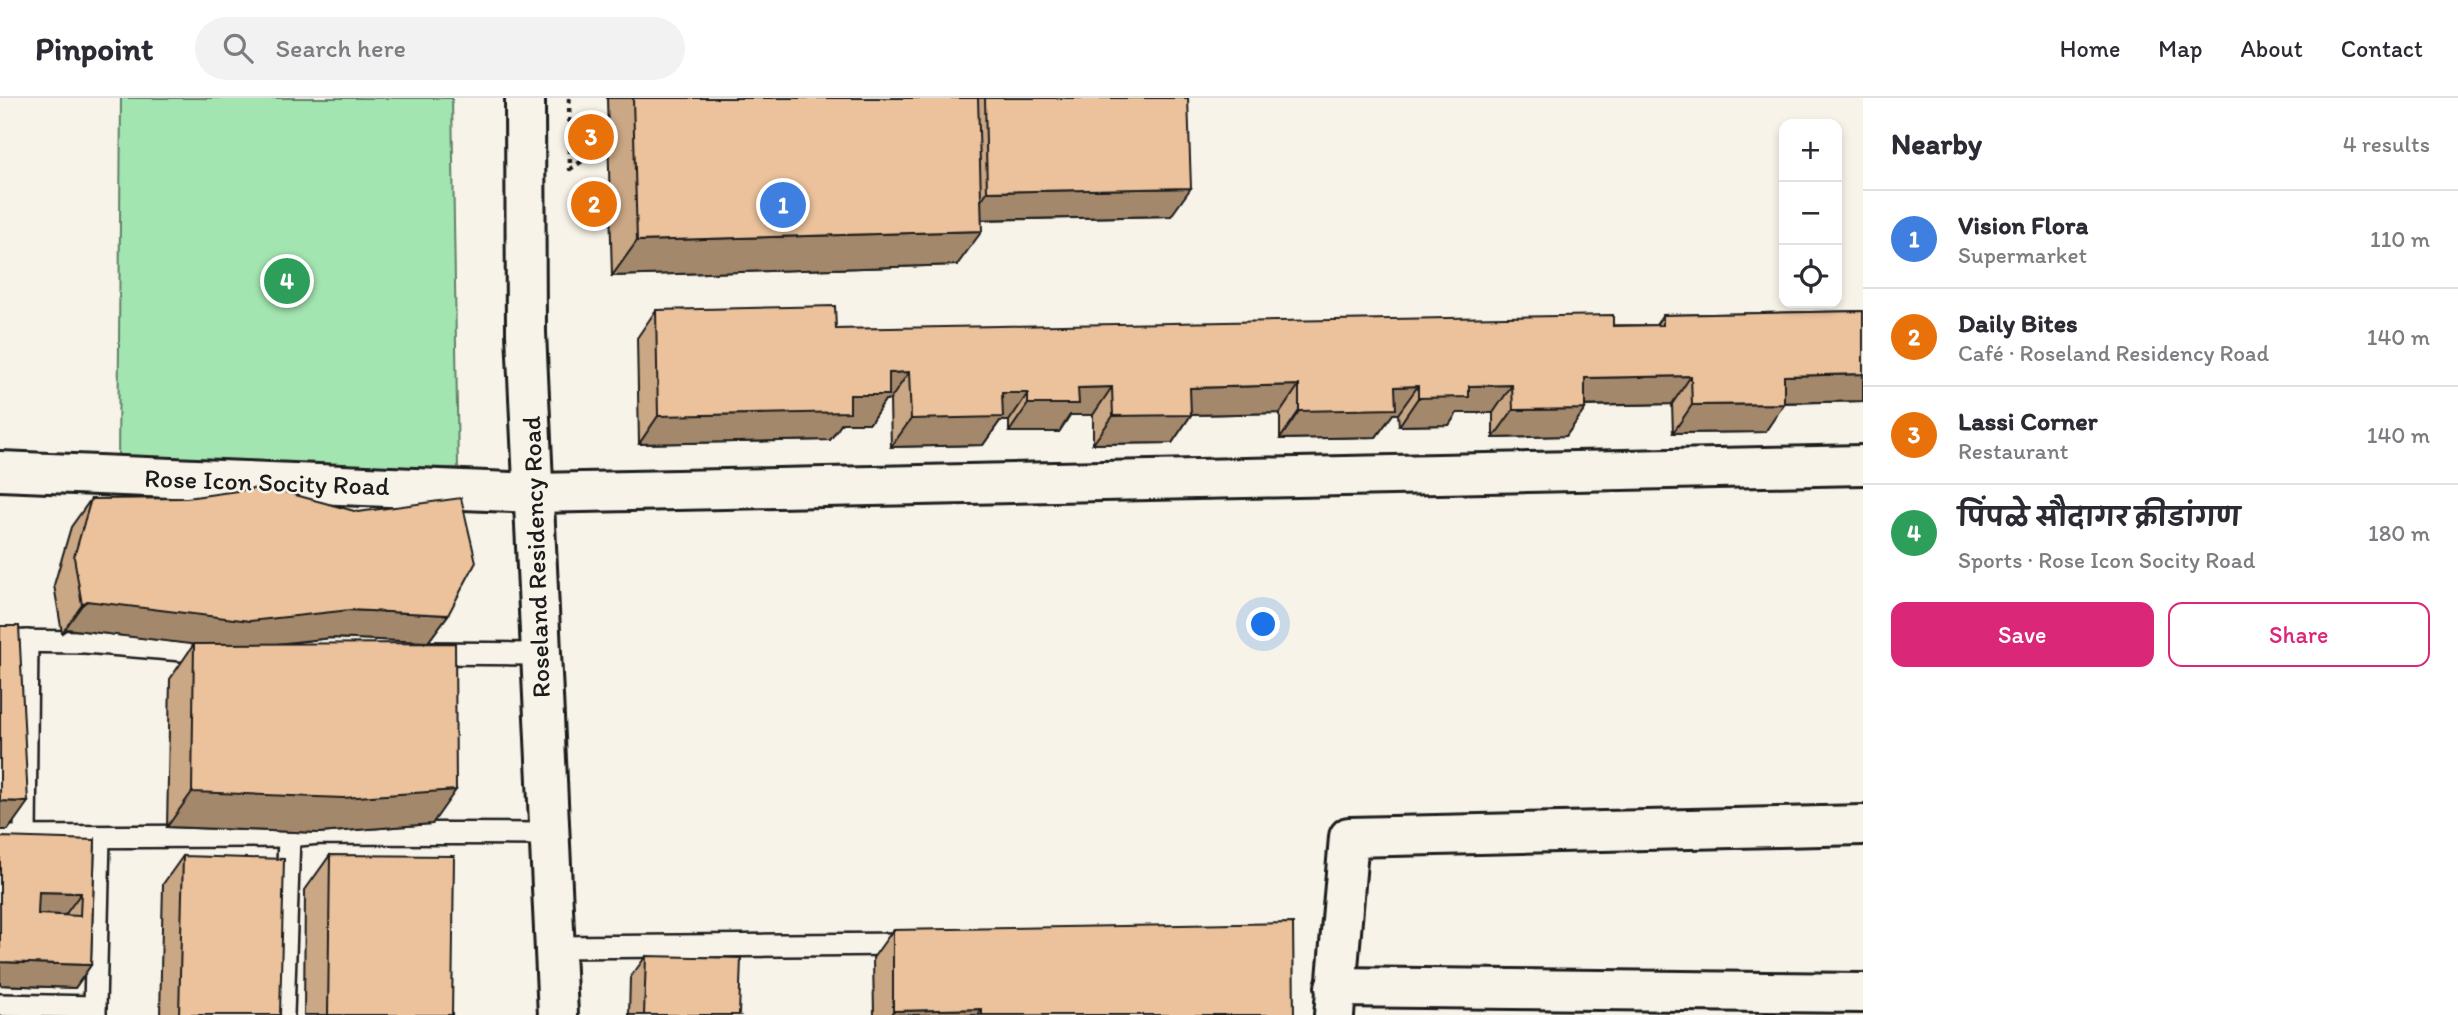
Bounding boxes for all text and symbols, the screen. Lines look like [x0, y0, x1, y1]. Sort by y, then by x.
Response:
search box [195, 17, 685, 80]
text: Pinpoint [35, 29, 153, 68]
icon: search [219, 29, 257, 67]
text: Search here [275, 32, 406, 64]
text: Home [2060, 34, 2120, 63]
text: Map [2158, 34, 2202, 63]
text: About [2240, 34, 2303, 63]
text: Contact [2341, 34, 2423, 63]
pin: 3 [568, 111, 614, 163]
map controls [1779, 119, 1842, 308]
button: + [1779, 119, 1842, 182]
text: Nearby [1891, 125, 1982, 162]
text: 4 results [2343, 130, 2430, 158]
pin: 2 [571, 178, 617, 230]
pin: 1 [760, 179, 806, 231]
button: − [1779, 182, 1842, 245]
text: Vision Flora [1958, 209, 2088, 241]
text: 1 [1909, 225, 1919, 253]
text: 110 m [2370, 225, 2430, 253]
text: Supermarket [1958, 241, 2087, 269]
button: locate [1779, 245, 1842, 308]
pin: 4 [264, 255, 310, 307]
text: Daily Bites [1958, 307, 2078, 339]
text: 2 [1908, 323, 1920, 351]
text: 140 m [2367, 323, 2430, 351]
text: Café · Roseland Residency Road [1958, 339, 2269, 367]
text: Lassi Corner [1958, 405, 2097, 437]
street label: Roseland Residency Road [515, 415, 557, 699]
text: 3 [1908, 421, 1920, 449]
text: 140 m [2367, 421, 2430, 449]
text: Restaurant [1958, 437, 2068, 465]
street label: Rose Icon Socity Road [144, 462, 391, 502]
text: पिंपळे सौदागर क्रीडांगण [1958, 501, 2240, 533]
text: 4 [1907, 519, 1921, 547]
text: 180 m [2368, 519, 2430, 547]
text: Sports · Rose Icon Socity Road [1958, 546, 2255, 574]
button: Save [1891, 602, 2154, 667]
button: Share [2168, 602, 2430, 667]
your location [1246, 607, 1280, 641]

